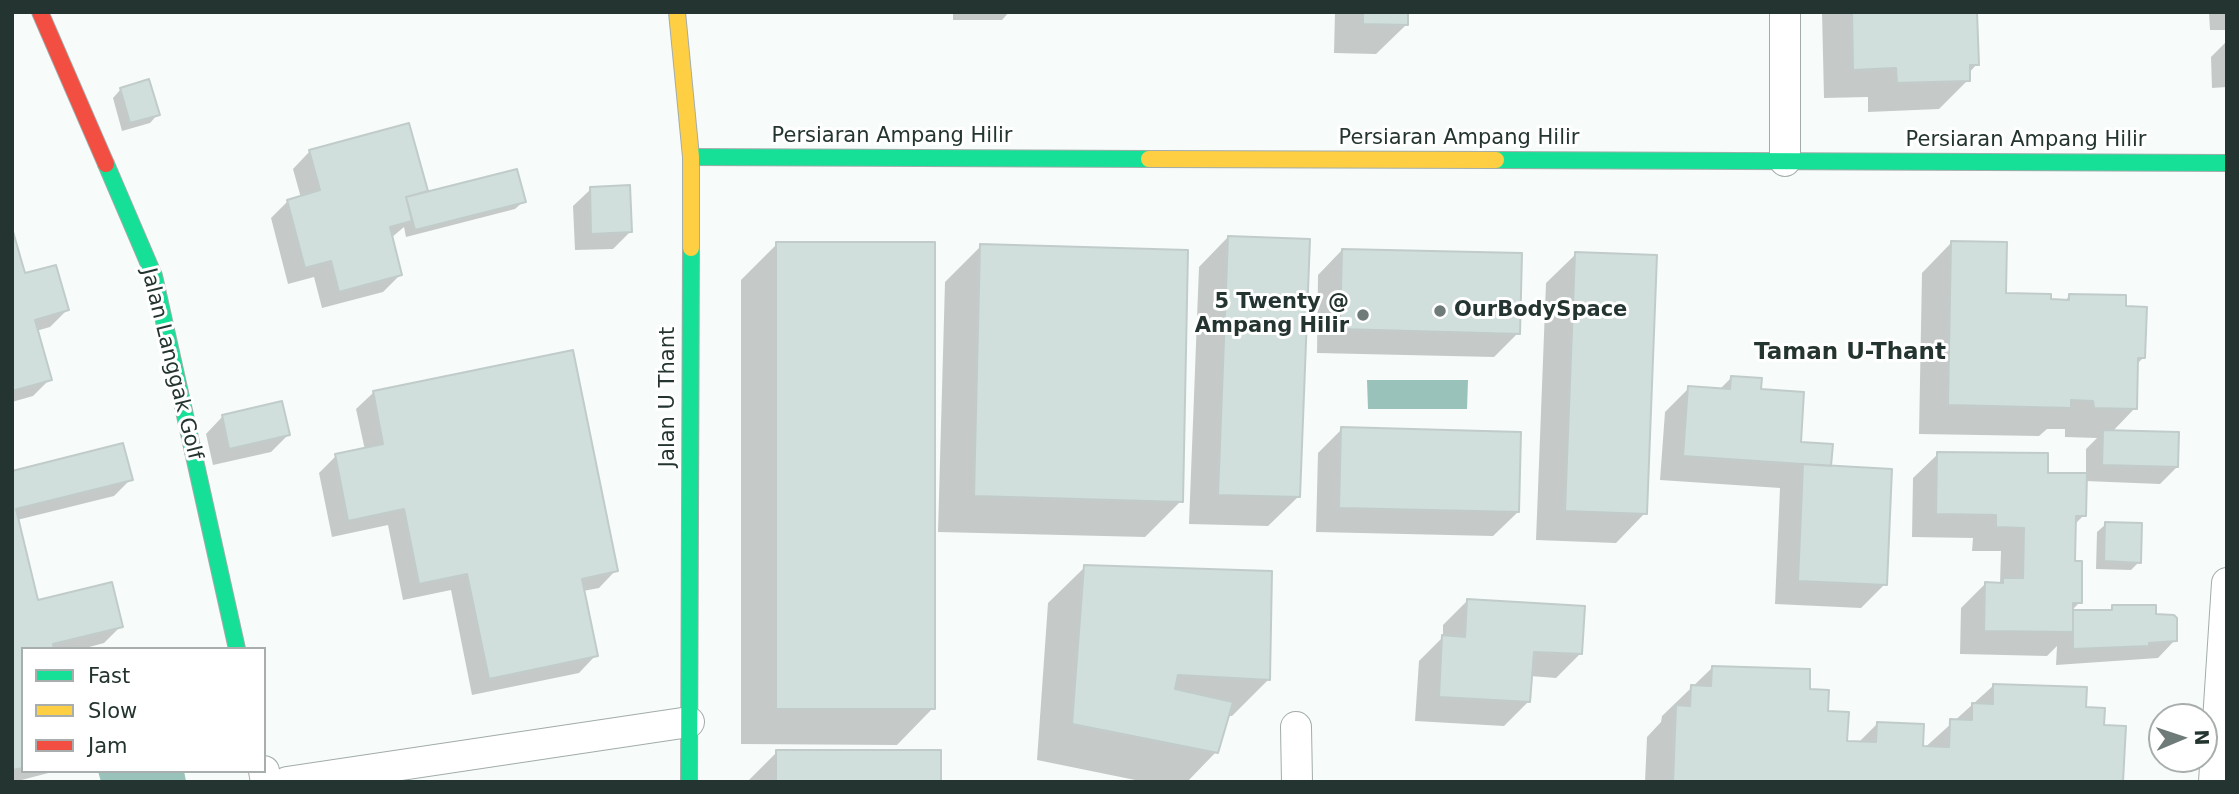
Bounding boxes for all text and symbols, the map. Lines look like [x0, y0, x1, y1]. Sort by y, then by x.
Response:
street label: Persiaran Ampang Hilir [772, 124, 1012, 150]
street label: Persiaran Ampang Hilir [1339, 126, 1579, 152]
street label: Persiaran Ampang Hilir [1906, 128, 2146, 154]
street label: Jalan Langgak Golf [135, 266, 207, 462]
place label: 5 Twenty @ Ampang Hilir [1195, 290, 1349, 340]
place label: OurBodySpace [1454, 298, 1627, 324]
marker: OurBodySpace [1432, 303, 1448, 319]
marker: 5 Twenty @ Ampang Hilir [1355, 307, 1371, 323]
street label: Jalan U Thant [656, 327, 682, 467]
district label: Taman U-Thant [1754, 339, 1946, 367]
legend [21, 647, 266, 773]
text: Fast [88, 664, 130, 688]
text: Slow [88, 699, 137, 723]
north arrow [2148, 703, 2218, 773]
text: N [2191, 729, 2213, 746]
text: Jam [88, 734, 128, 758]

